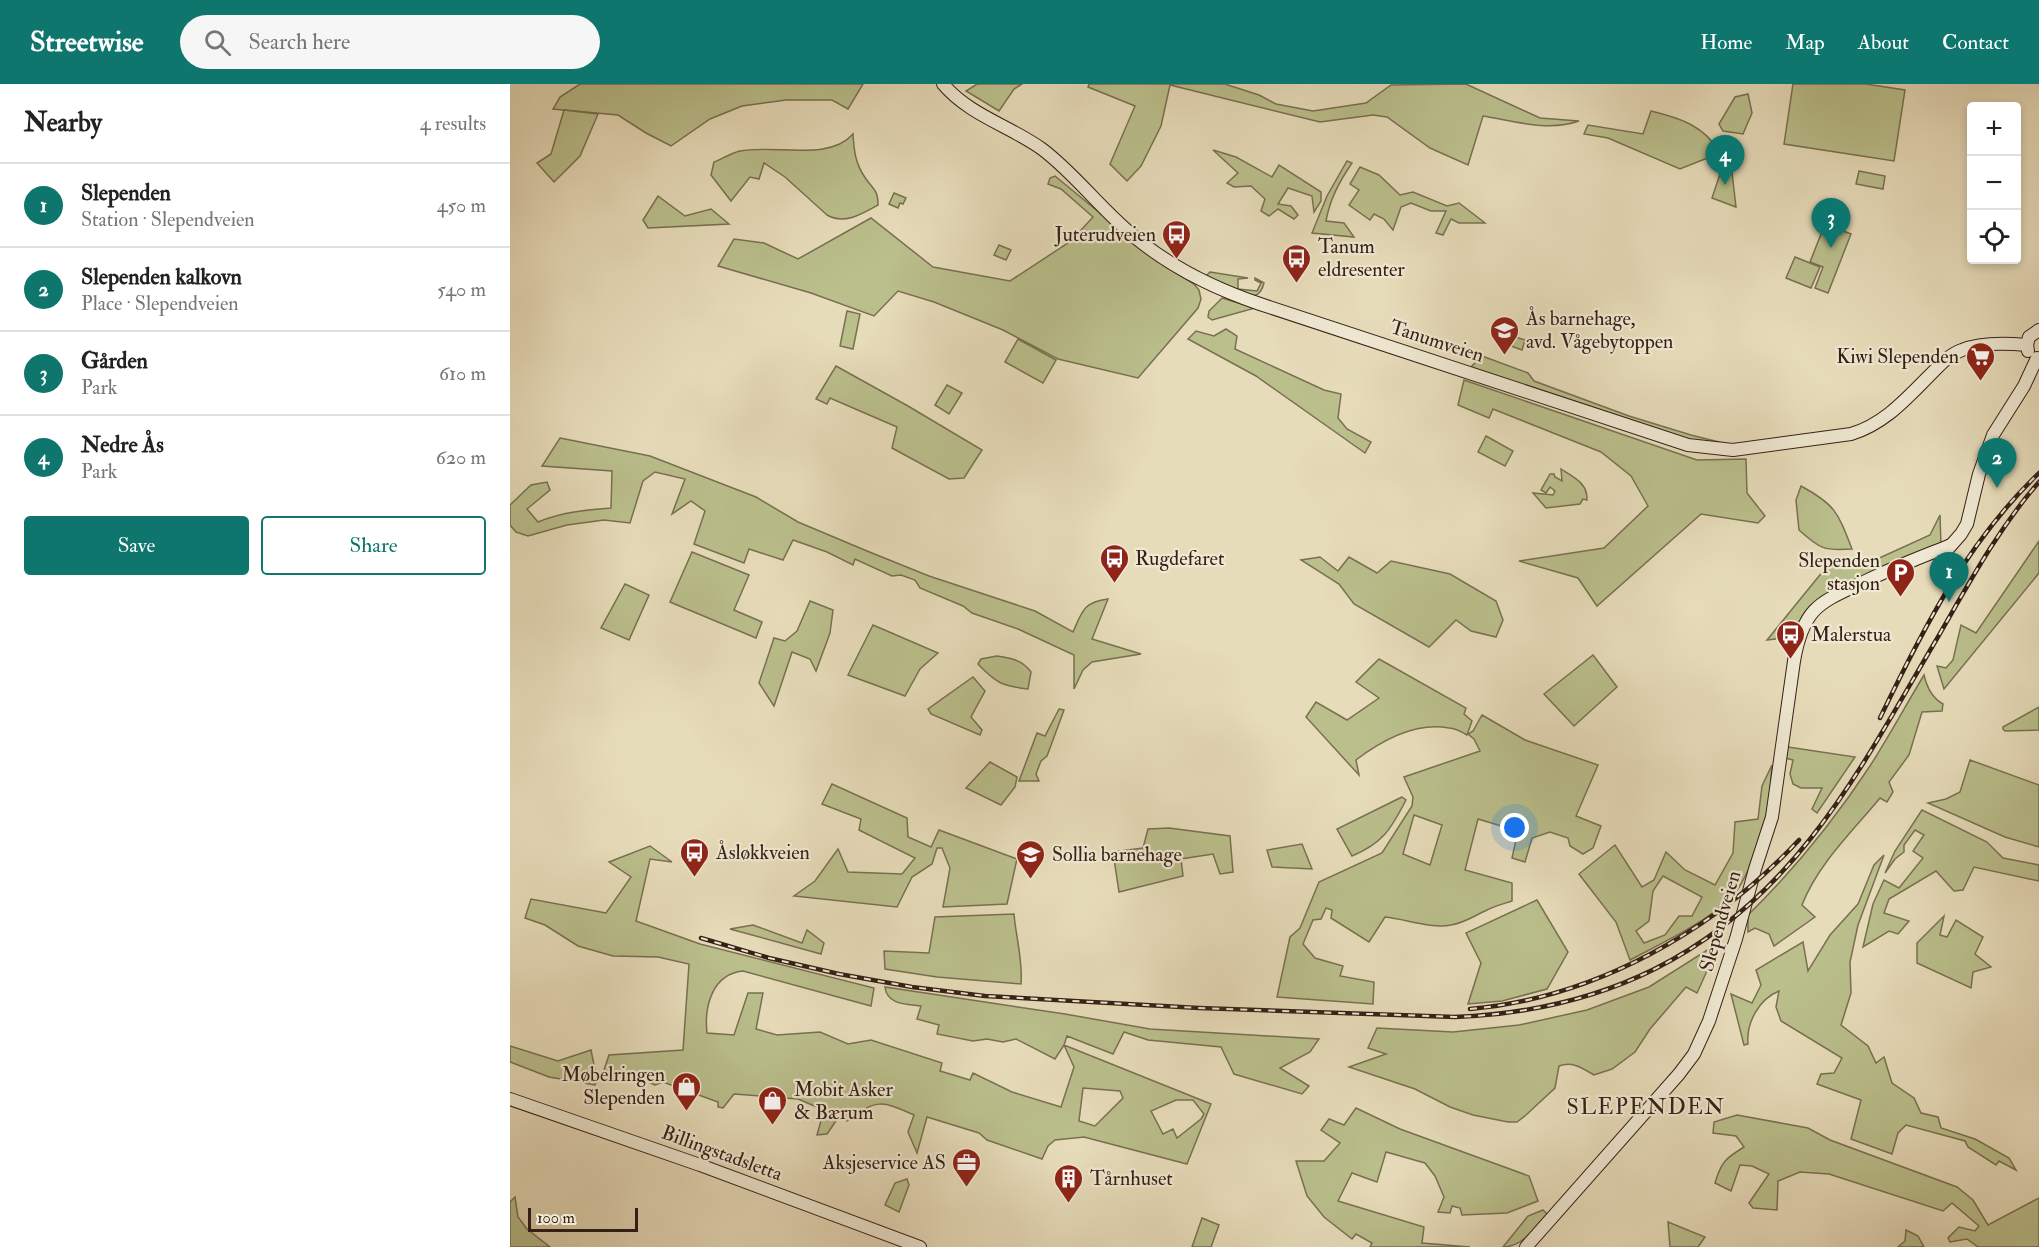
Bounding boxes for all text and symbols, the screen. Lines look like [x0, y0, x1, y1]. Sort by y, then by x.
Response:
search box [180, 15, 600, 69]
text: Streetwise [30, 25, 144, 60]
icon: search [201, 26, 234, 59]
text: Search here [249, 28, 350, 56]
text: Home [1700, 29, 1752, 56]
text: Map [1785, 29, 1825, 56]
text: About [1858, 29, 1909, 56]
text: Contact [1942, 29, 2009, 56]
map controls [1967, 102, 2021, 264]
button: + [1967, 102, 2021, 156]
text: Nearby [24, 107, 102, 139]
text: 4 results [420, 111, 486, 136]
pin: 4 [1706, 135, 1744, 185]
button: − [1967, 156, 2021, 210]
text: Slependen [81, 179, 171, 207]
text: 1 [40, 193, 47, 218]
text: 450 m [437, 193, 486, 218]
pin: 3 [1812, 198, 1850, 248]
text: Station · Slependveien [81, 207, 255, 232]
button: locate [1967, 210, 2021, 264]
bus stop icon: Juterudveien [1161, 218, 1193, 260]
place label: Juterudveien [1054, 222, 1156, 247]
place label: Tanum eldresenter [1318, 234, 1405, 282]
bus stop icon: Tanum eldresenter [1281, 242, 1313, 284]
text: Slependen kalkovn [81, 263, 242, 291]
text: 2 [38, 277, 49, 302]
text: 540 m [437, 277, 486, 302]
text: Place · Slependveien [81, 291, 239, 316]
place label: Ås barnehage, avd. Vågebytoppen [1525, 306, 1673, 355]
street label: Tanumveien [1387, 314, 1487, 368]
school or university icon: Ås barnehage, avd. Vågebytoppen [1489, 314, 1521, 356]
supermarket icon: Kiwi Slependen [1964, 340, 1996, 382]
place label: Kiwi Slependen [1836, 344, 1959, 370]
text: Gården [81, 347, 148, 375]
text: 3 [40, 361, 47, 386]
text: 610 m [439, 361, 486, 386]
text: Park [81, 375, 117, 400]
text: Nedre Ås [81, 431, 164, 459]
pin: 2 [1978, 438, 2016, 488]
text: 4 [38, 445, 49, 470]
text: 620 m [436, 445, 486, 470]
text: Park [81, 459, 117, 484]
button: Save [24, 516, 249, 575]
button: Share [261, 516, 486, 575]
bus stop icon: Rugdefaret [1098, 542, 1130, 584]
place label: Rugdefaret [1135, 546, 1225, 571]
place label: Slependen stasjon [1798, 548, 1880, 596]
pin: 1 [1930, 552, 1968, 602]
parking icon: Slependen stasjon [1885, 556, 1917, 598]
bus stop icon: Malerstua [1774, 618, 1806, 660]
place label: Malerstua [1811, 622, 1892, 647]
your location [1500, 813, 1529, 842]
bus stop icon: Åsløkkveien [679, 836, 711, 878]
school or university icon: Sollia barnehage [1015, 838, 1047, 880]
place label: Åsløkkveien [715, 840, 810, 865]
place label: Sollia barnehage [1052, 842, 1182, 867]
street label: Slependveien [1694, 868, 1747, 975]
place label: Møbelringen Slependen [562, 1062, 665, 1111]
shop icon: Møbelringen Slependen [670, 1070, 702, 1112]
place label: Mobit Asker & Bærum [794, 1077, 893, 1125]
shop icon: Mobit Asker & Bærum [757, 1084, 789, 1126]
district label: SLEPENDEN [1566, 1093, 1726, 1121]
street label: Billingstadsletta [658, 1120, 787, 1187]
office icon: Aksjeservice AS [951, 1146, 983, 1188]
place label: Aksjeservice AS [822, 1150, 946, 1175]
building icon: Tårnhuset [1053, 1162, 1085, 1204]
place label: Tårnhuset [1090, 1166, 1173, 1191]
scale bar [528, 1205, 638, 1232]
text: 100 m [537, 1208, 575, 1228]

